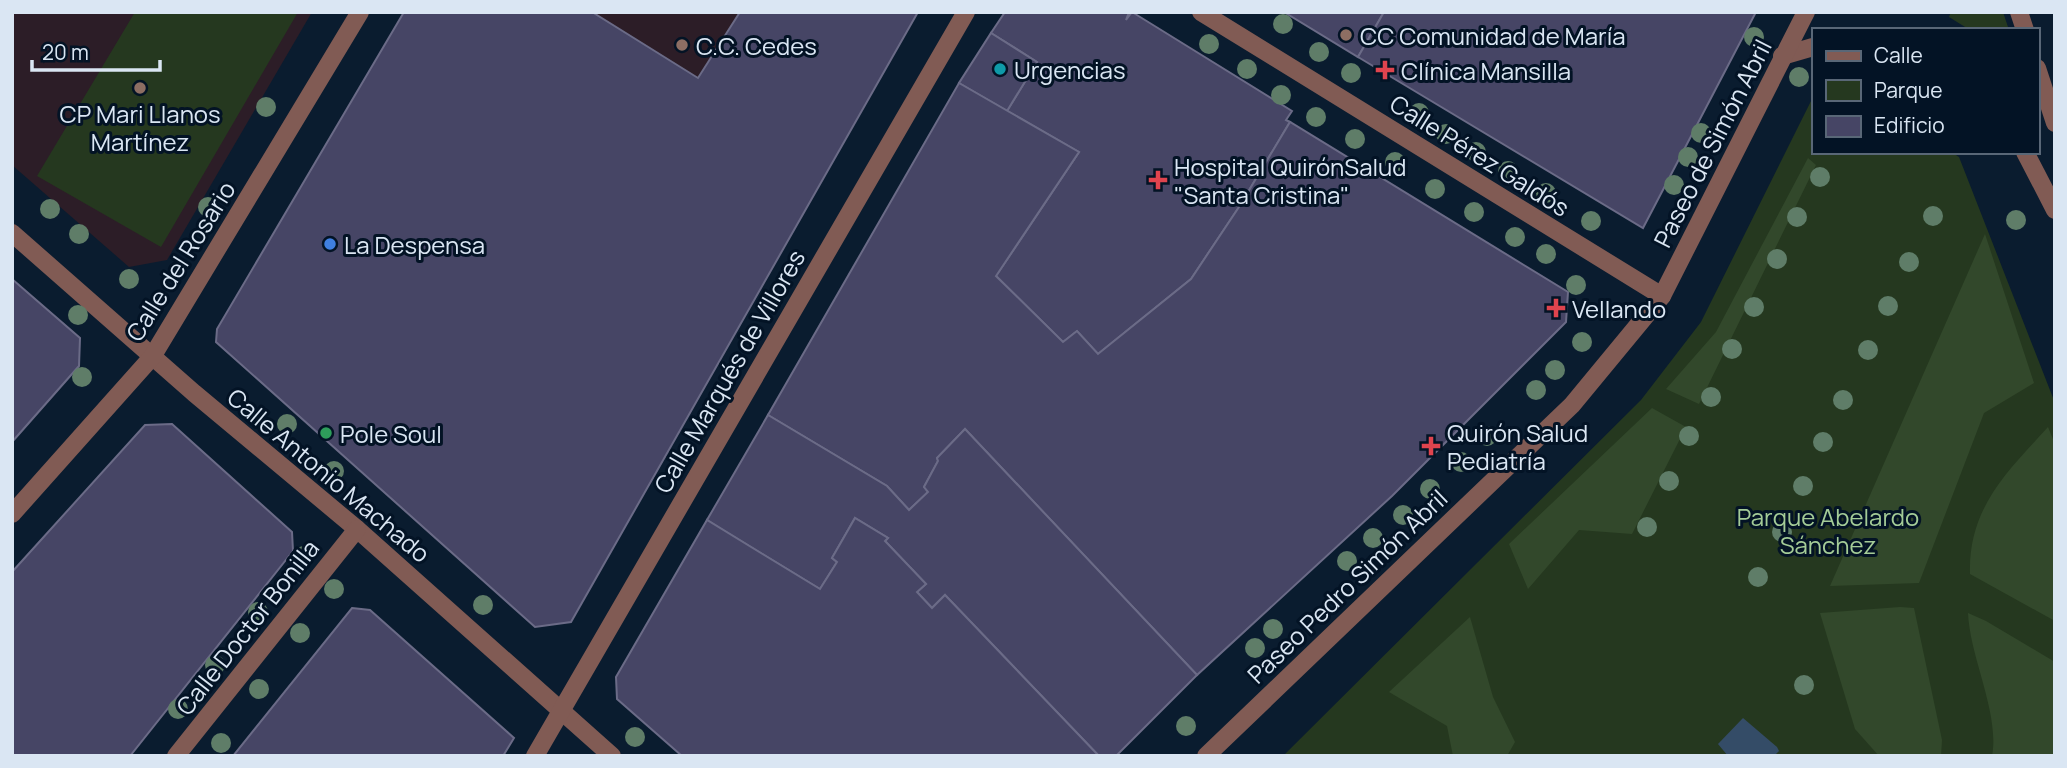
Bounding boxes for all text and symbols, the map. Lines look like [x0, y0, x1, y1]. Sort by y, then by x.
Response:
place label: CC Comunidad de María [1360, 19, 1626, 52]
marker: CC Comunidad de María [1338, 27, 1354, 43]
scale bar [32, 28, 159, 72]
legend [1812, 28, 2039, 154]
place label: C.C. Cedes [696, 29, 817, 62]
street label: Paseo de Simón Abril [1645, 33, 1779, 253]
marker: C.C. Cedes [674, 37, 690, 53]
text: 20 m [42, 38, 89, 66]
text: Calle [1874, 41, 1923, 69]
place label: Urgencias [1014, 53, 1126, 86]
place label: Clínica Mansilla [1401, 54, 1571, 87]
marker: Clínica Mansilla [1375, 60, 1395, 80]
marker: Urgencias [992, 61, 1008, 77]
text: Parque [1874, 76, 1943, 104]
marker: CP Mari Llanos Martínez [132, 80, 148, 96]
street label: Calle Pérez Galdós [1384, 86, 1576, 224]
place label: CP Mari Llanos Martínez [59, 97, 221, 158]
text: Edificio [1874, 111, 1945, 139]
place label: Hospital QuirónSalud "Santa Cristina" [1174, 150, 1407, 211]
marker: Hospital QuirónSalud "Santa Cristina" [1148, 170, 1168, 190]
street label: Calle del Rosario [118, 175, 242, 347]
place label: La Despensa [344, 228, 485, 261]
marker: La Despensa [322, 236, 338, 252]
street label: Calle Marqués de Villores [646, 243, 812, 499]
place label: Vellando [1572, 292, 1666, 325]
marker: Vellando [1546, 298, 1566, 318]
street label: Calle Antonio Machado [221, 380, 437, 570]
place label: Quirón Salud Pediatría [1447, 416, 1588, 477]
place label: Pole Soul [340, 417, 442, 450]
marker: Pole Soul [318, 425, 334, 441]
marker: Quirón Salud Pediatría [1421, 436, 1441, 456]
street label: Paseo Pedro Simón Abril [1240, 482, 1454, 690]
park label: Parque Abelardo Sánchez [1737, 500, 1919, 561]
street label: Calle Doctor Bonilla [168, 532, 326, 722]

